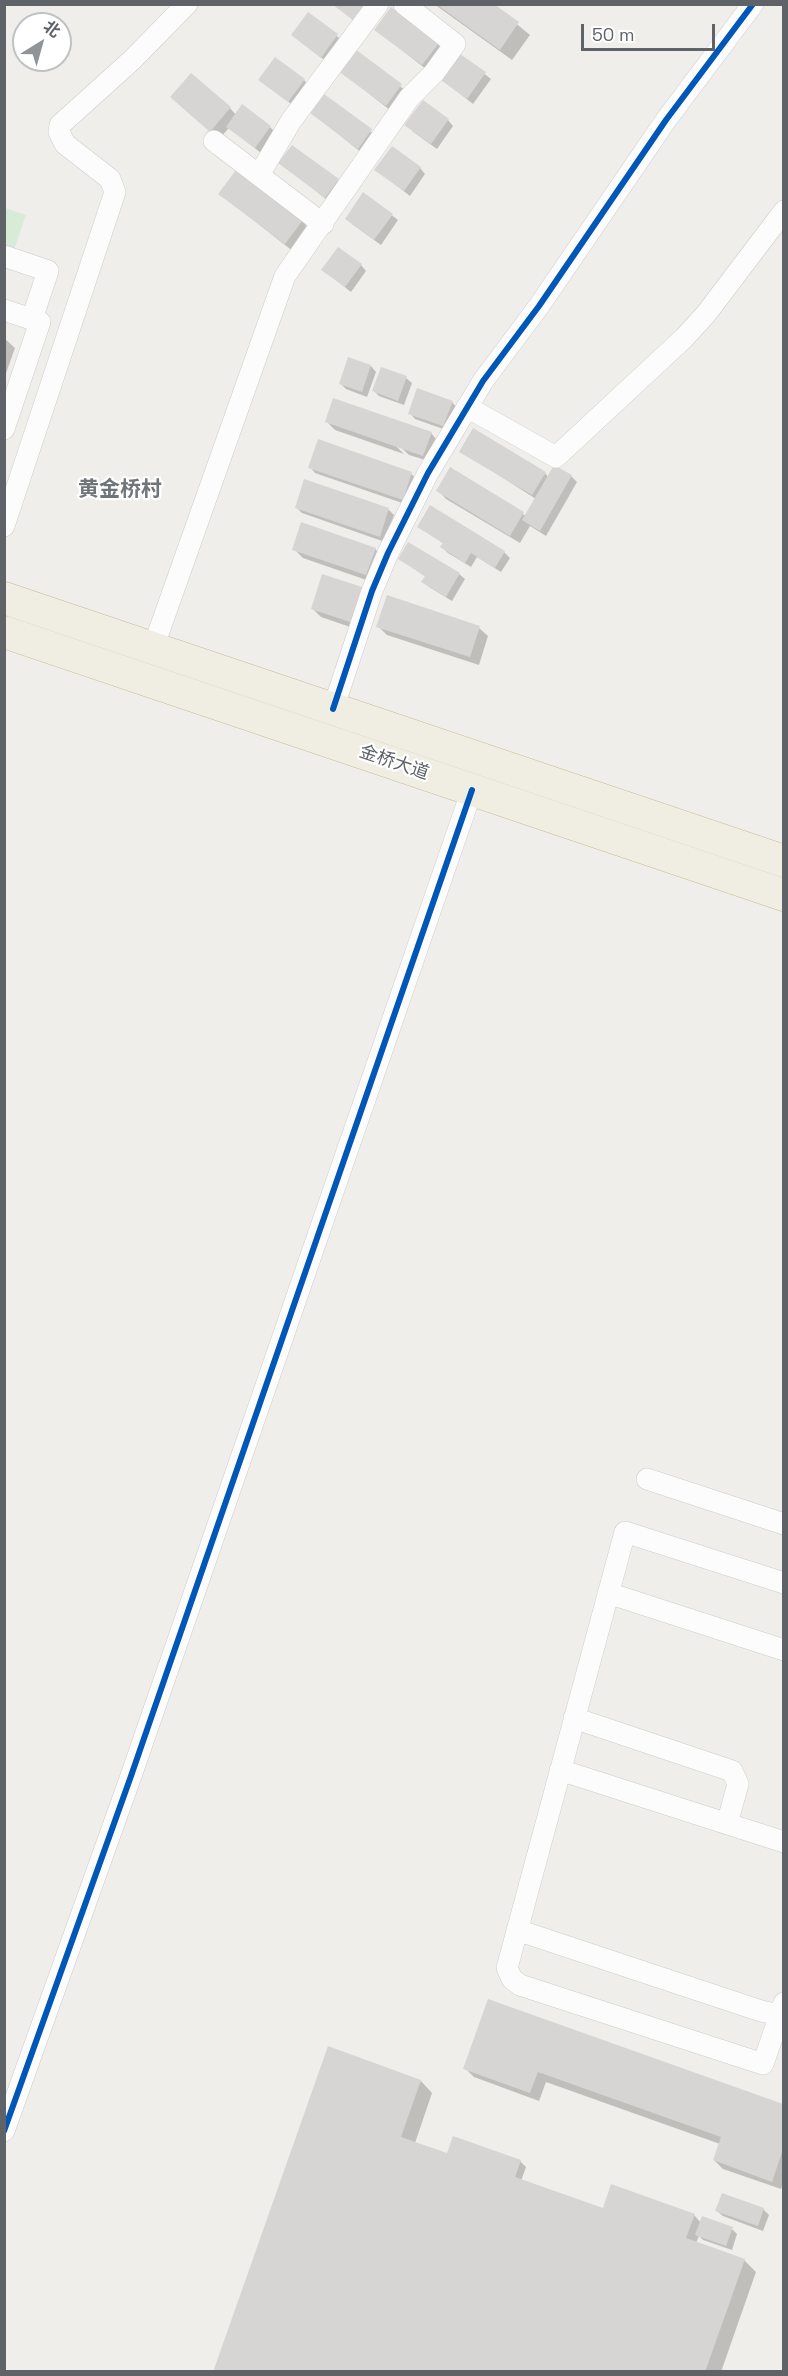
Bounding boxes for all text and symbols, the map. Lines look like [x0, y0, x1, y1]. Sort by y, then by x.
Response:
north arrow [12, 12, 72, 72]
scale bar [584, 12, 718, 50]
text: 北 [39, 16, 65, 42]
text: 50 m [592, 23, 634, 46]
district label: 黄金桥村 [78, 477, 162, 503]
street label: 金桥大道 [356, 741, 432, 785]

